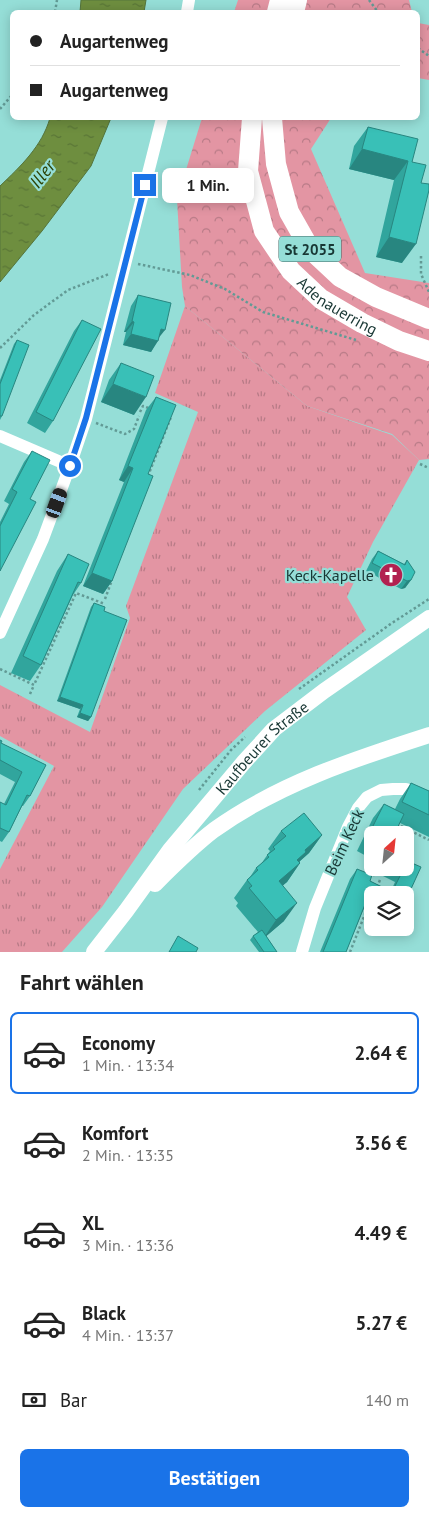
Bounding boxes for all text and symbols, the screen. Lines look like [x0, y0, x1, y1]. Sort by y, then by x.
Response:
text: Augartenweg [60, 29, 168, 53]
text: Augartenweg [60, 78, 168, 102]
water label: Iller [24, 155, 61, 192]
callout: 1 Min. [162, 168, 255, 202]
route end [134, 174, 156, 196]
text: 1 Min. [187, 175, 229, 195]
road number: St 2055 [279, 236, 341, 262]
street label: Adenauerring [293, 272, 381, 339]
route start [59, 455, 81, 477]
car [44, 486, 69, 520]
church icon: Keck-Kapelle [378, 562, 404, 588]
place label: Keck-Kapelle [286, 565, 374, 585]
street label: Kaufbeurer Straße [211, 697, 312, 799]
street label: Beim Keck [320, 805, 368, 878]
north arrow [364, 826, 414, 876]
map controls [364, 826, 414, 936]
button: layers [364, 886, 414, 936]
text: Fahrt wählen [20, 968, 144, 996]
icon: car [22, 1031, 67, 1076]
text: Economy [82, 1031, 155, 1055]
text: 2.64 € [354, 1041, 407, 1065]
text: 1 Min. · 13:34 [82, 1055, 174, 1075]
icon: car [22, 1121, 67, 1166]
text: Komfort [82, 1121, 148, 1145]
text: 3.56 € [354, 1131, 407, 1155]
text: 2 Min. · 13:35 [82, 1145, 174, 1165]
icon: car [22, 1211, 67, 1256]
text: XL [82, 1211, 104, 1235]
text: 4.49 € [354, 1221, 407, 1245]
text: 3 Min. · 13:36 [82, 1235, 174, 1255]
icon: car [22, 1301, 67, 1346]
text: Black [82, 1301, 126, 1325]
text: 5.27 € [355, 1311, 407, 1335]
text: 4 Min. · 13:37 [82, 1325, 174, 1345]
icon: cash [20, 1386, 48, 1414]
text: Bar [60, 1388, 87, 1412]
text: 140 m [366, 1390, 409, 1410]
button: Bestätigen [20, 1449, 409, 1507]

